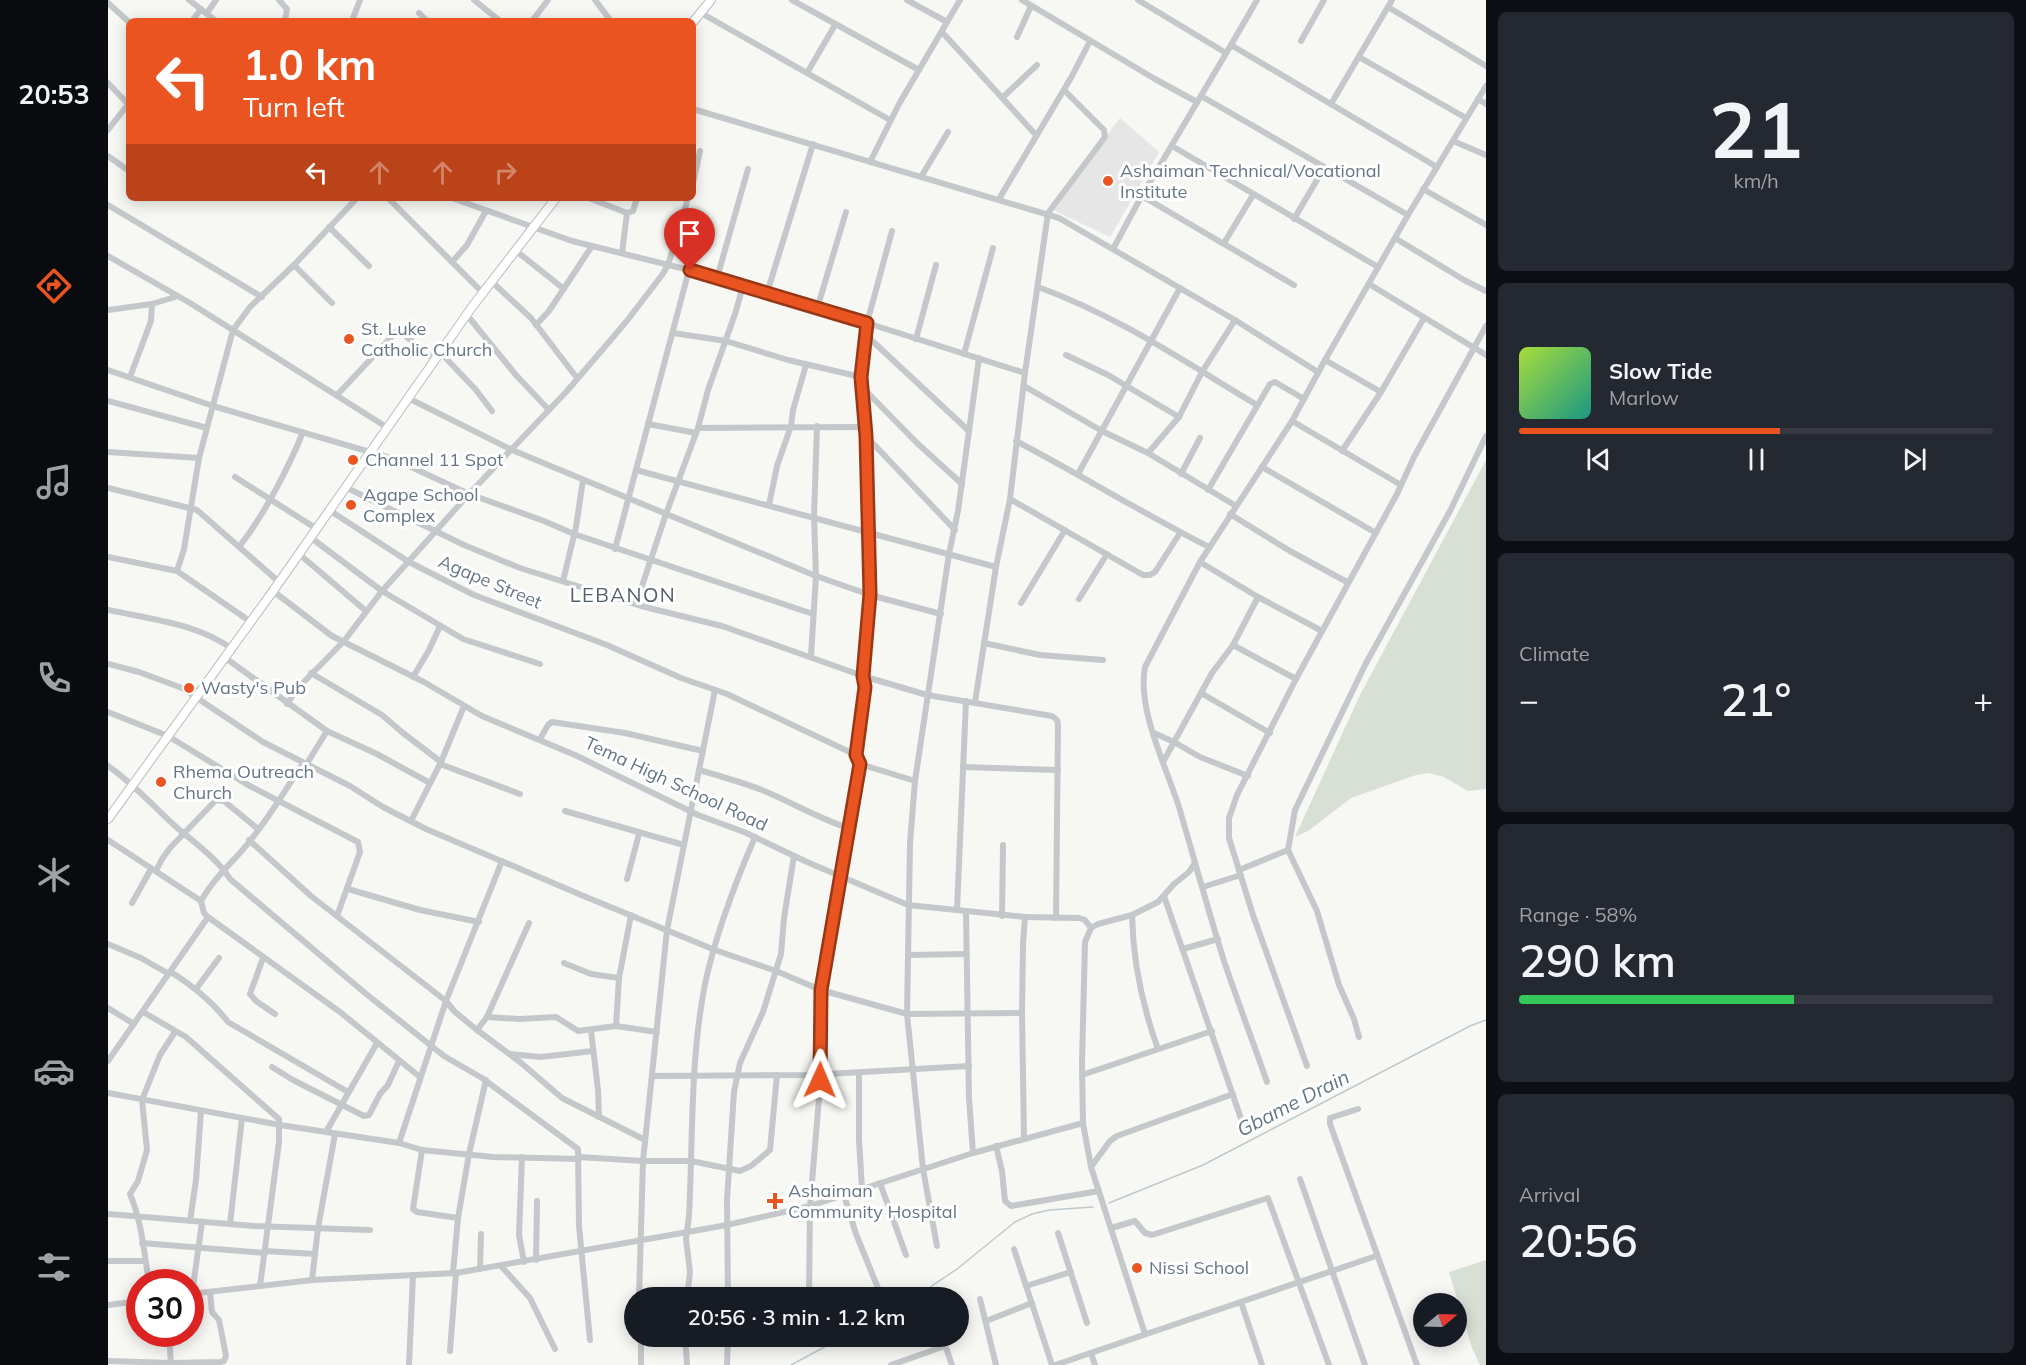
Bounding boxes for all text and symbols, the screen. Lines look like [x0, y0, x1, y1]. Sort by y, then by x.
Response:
text: 1.0 km [243, 38, 376, 91]
icon: left [144, 42, 222, 120]
text: 20:53 [18, 77, 90, 111]
text: 21 [1709, 80, 1803, 178]
text: Turn left [243, 90, 345, 124]
icon: left [300, 156, 333, 189]
icon: ahead [363, 156, 396, 189]
icon: ahead [426, 156, 459, 189]
icon: right [489, 156, 522, 189]
place label: Ashaiman Technical/Vocational Institute [1120, 159, 1381, 203]
text: km/h [1733, 168, 1779, 193]
marker: Ashaiman Technical/Vocational Institute [1101, 174, 1115, 188]
pin [664, 208, 715, 270]
icon: arrive [673, 217, 706, 250]
icon: directions [33, 265, 75, 307]
place label: St. Luke Catholic Church [361, 317, 492, 361]
marker: St. Luke Catholic Church [342, 332, 356, 346]
text: Slow Tide [1609, 357, 1712, 385]
text: Marlow [1609, 385, 1679, 410]
icon: previous [1582, 443, 1615, 476]
icon: pause [1740, 443, 1773, 476]
icon: next [1898, 443, 1931, 476]
place label: Channel 11 Spot [365, 448, 503, 471]
marker: Channel 11 Spot [346, 453, 360, 467]
icon: music [33, 461, 75, 503]
place label: Agape School Complex [363, 483, 479, 527]
marker: Agape School Complex [344, 498, 358, 512]
street label: Agape Street [435, 549, 545, 614]
district label: LEBANON [570, 582, 676, 607]
text: Climate [1519, 641, 1590, 666]
icon: phone [33, 657, 75, 699]
text: 21° [1721, 671, 1791, 727]
place label: Wasty's Pub [201, 676, 306, 699]
text: − [1519, 679, 1539, 720]
text: + [1973, 679, 1993, 720]
marker: Wasty's Pub [182, 681, 196, 695]
street label: Tema High School Road [581, 731, 771, 836]
place label: Rhema Outreach Church [173, 760, 314, 804]
marker: Rhema Outreach Church [154, 775, 168, 789]
icon: climate [33, 854, 75, 896]
text: Range · 58% [1519, 902, 1637, 927]
text: 290 km [1519, 932, 1676, 988]
position arrow [788, 1048, 852, 1112]
icon: car [33, 1050, 75, 1092]
water label: Gbame Drain [1232, 1064, 1353, 1142]
place label: Ashaiman Community Hospital [788, 1179, 957, 1223]
text: Arrival [1519, 1182, 1580, 1207]
marker: Ashaiman Community Hospital [766, 1192, 784, 1210]
text: 20:56 [1519, 1212, 1638, 1268]
icon: filters [33, 1246, 75, 1288]
place label: Nissi School [1149, 1256, 1249, 1279]
marker: Nissi School [1130, 1261, 1144, 1275]
speed limit sign: 30 [126, 1269, 204, 1347]
north arrow [1413, 1293, 1467, 1347]
map controls [1413, 1293, 1467, 1347]
text: 20:56 · 3 min · 1.2 km [688, 1303, 905, 1331]

